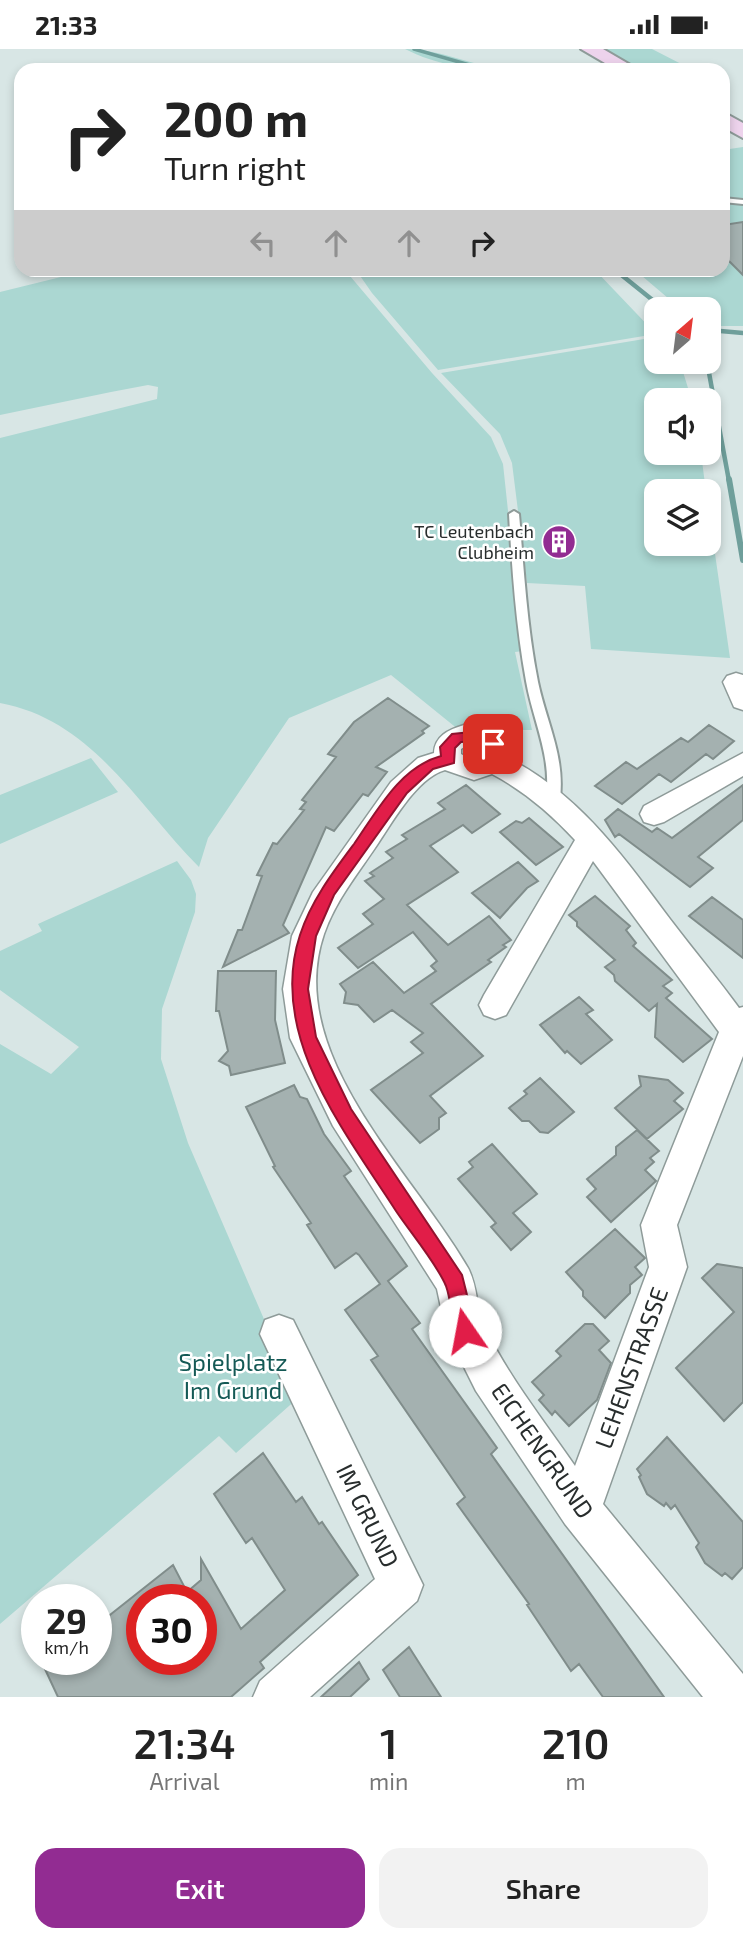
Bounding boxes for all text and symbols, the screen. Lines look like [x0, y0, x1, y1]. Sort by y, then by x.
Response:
text: 21:33 [35, 9, 98, 40]
text: 200 m [164, 88, 308, 147]
icon: right [49, 91, 140, 182]
text: Turn right [164, 148, 306, 186]
icon: left [244, 224, 282, 262]
icon: ahead [317, 224, 355, 262]
icon: ahead [390, 224, 428, 262]
icon: right [463, 224, 501, 262]
north arrow [644, 297, 721, 375]
map controls [644, 297, 721, 556]
button: sound [644, 388, 721, 465]
button: layers [644, 479, 721, 556]
place label: TC Leutenbach Clubheim [414, 520, 534, 563]
building icon: TC Leutenbach Clubheim [540, 523, 578, 561]
pin [463, 714, 523, 774]
icon: arrive [474, 725, 512, 763]
street label: LEHENSTRASSE [588, 1283, 673, 1452]
position arrow [428, 1294, 502, 1368]
park label: Spielplatz Im Grund [179, 1347, 287, 1404]
street label: EICHENGRUND [486, 1377, 601, 1523]
street label: IM GRUND [331, 1459, 406, 1572]
speed limit sign: 30 [126, 1584, 217, 1675]
text: 29 [46, 1599, 87, 1641]
text: km/h [44, 1636, 89, 1658]
text: 21:34 [134, 1717, 236, 1767]
text: 1 [380, 1717, 397, 1767]
text: 210 [542, 1717, 609, 1767]
text: Arrival [150, 1767, 220, 1795]
text: min [369, 1767, 408, 1795]
text: m [566, 1767, 586, 1795]
button: Exit [35, 1848, 365, 1928]
button: Share [379, 1848, 708, 1928]

